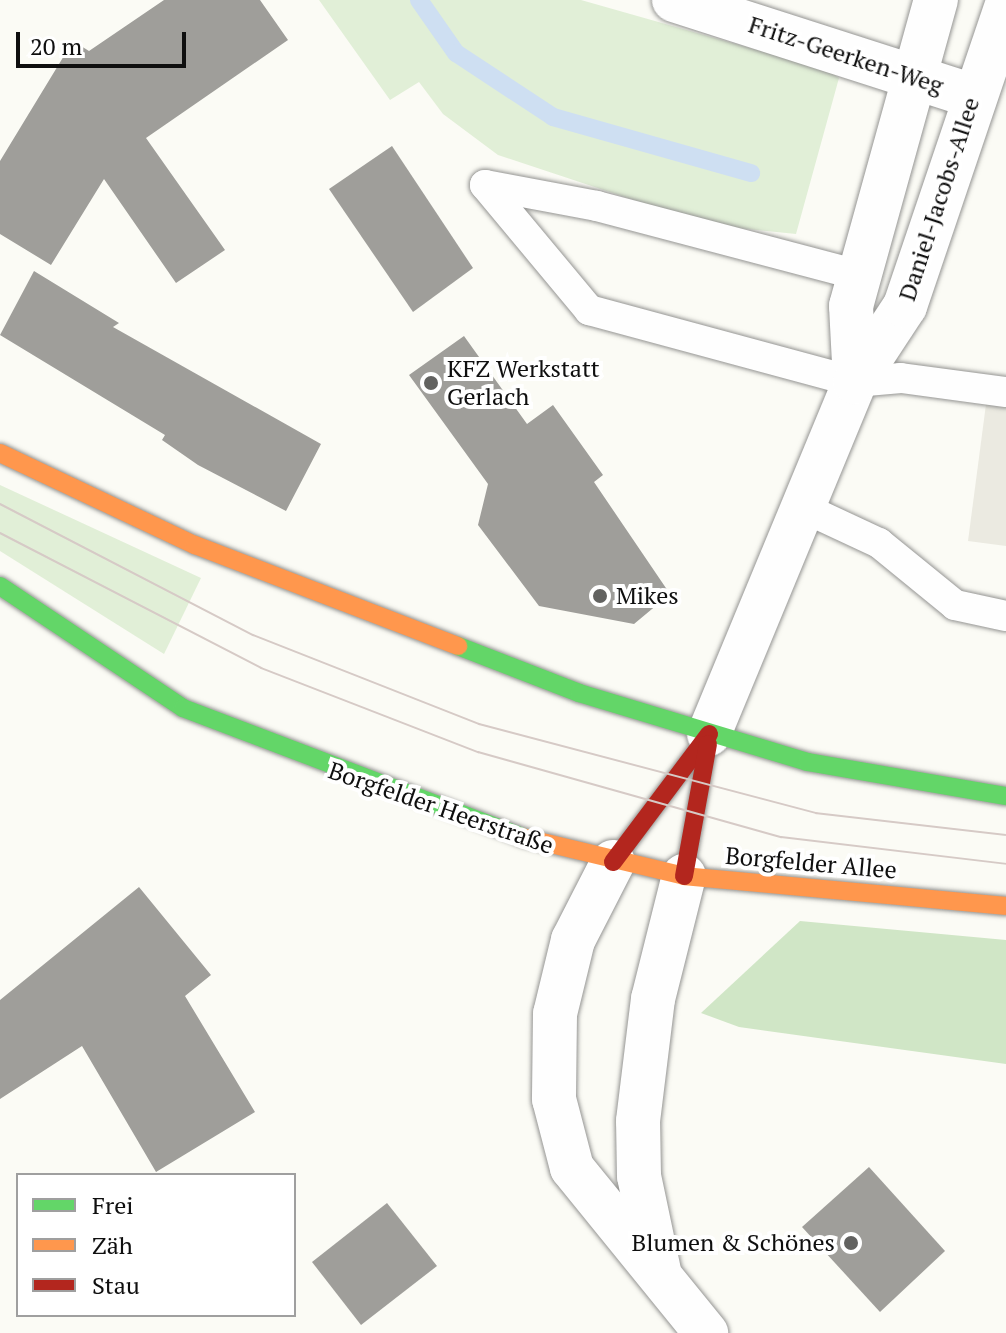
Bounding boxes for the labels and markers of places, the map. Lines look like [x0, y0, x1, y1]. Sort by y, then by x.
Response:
place label: KFZ Werkstatt Gerlach [447, 355, 600, 411]
marker: KFZ Werkstatt Gerlach [422, 374, 440, 392]
place label: Mikes [616, 582, 679, 610]
marker: Mikes [591, 587, 609, 605]
place label: Blumen & Schönes [632, 1229, 835, 1257]
marker: Blumen & Schönes [842, 1234, 860, 1252]

